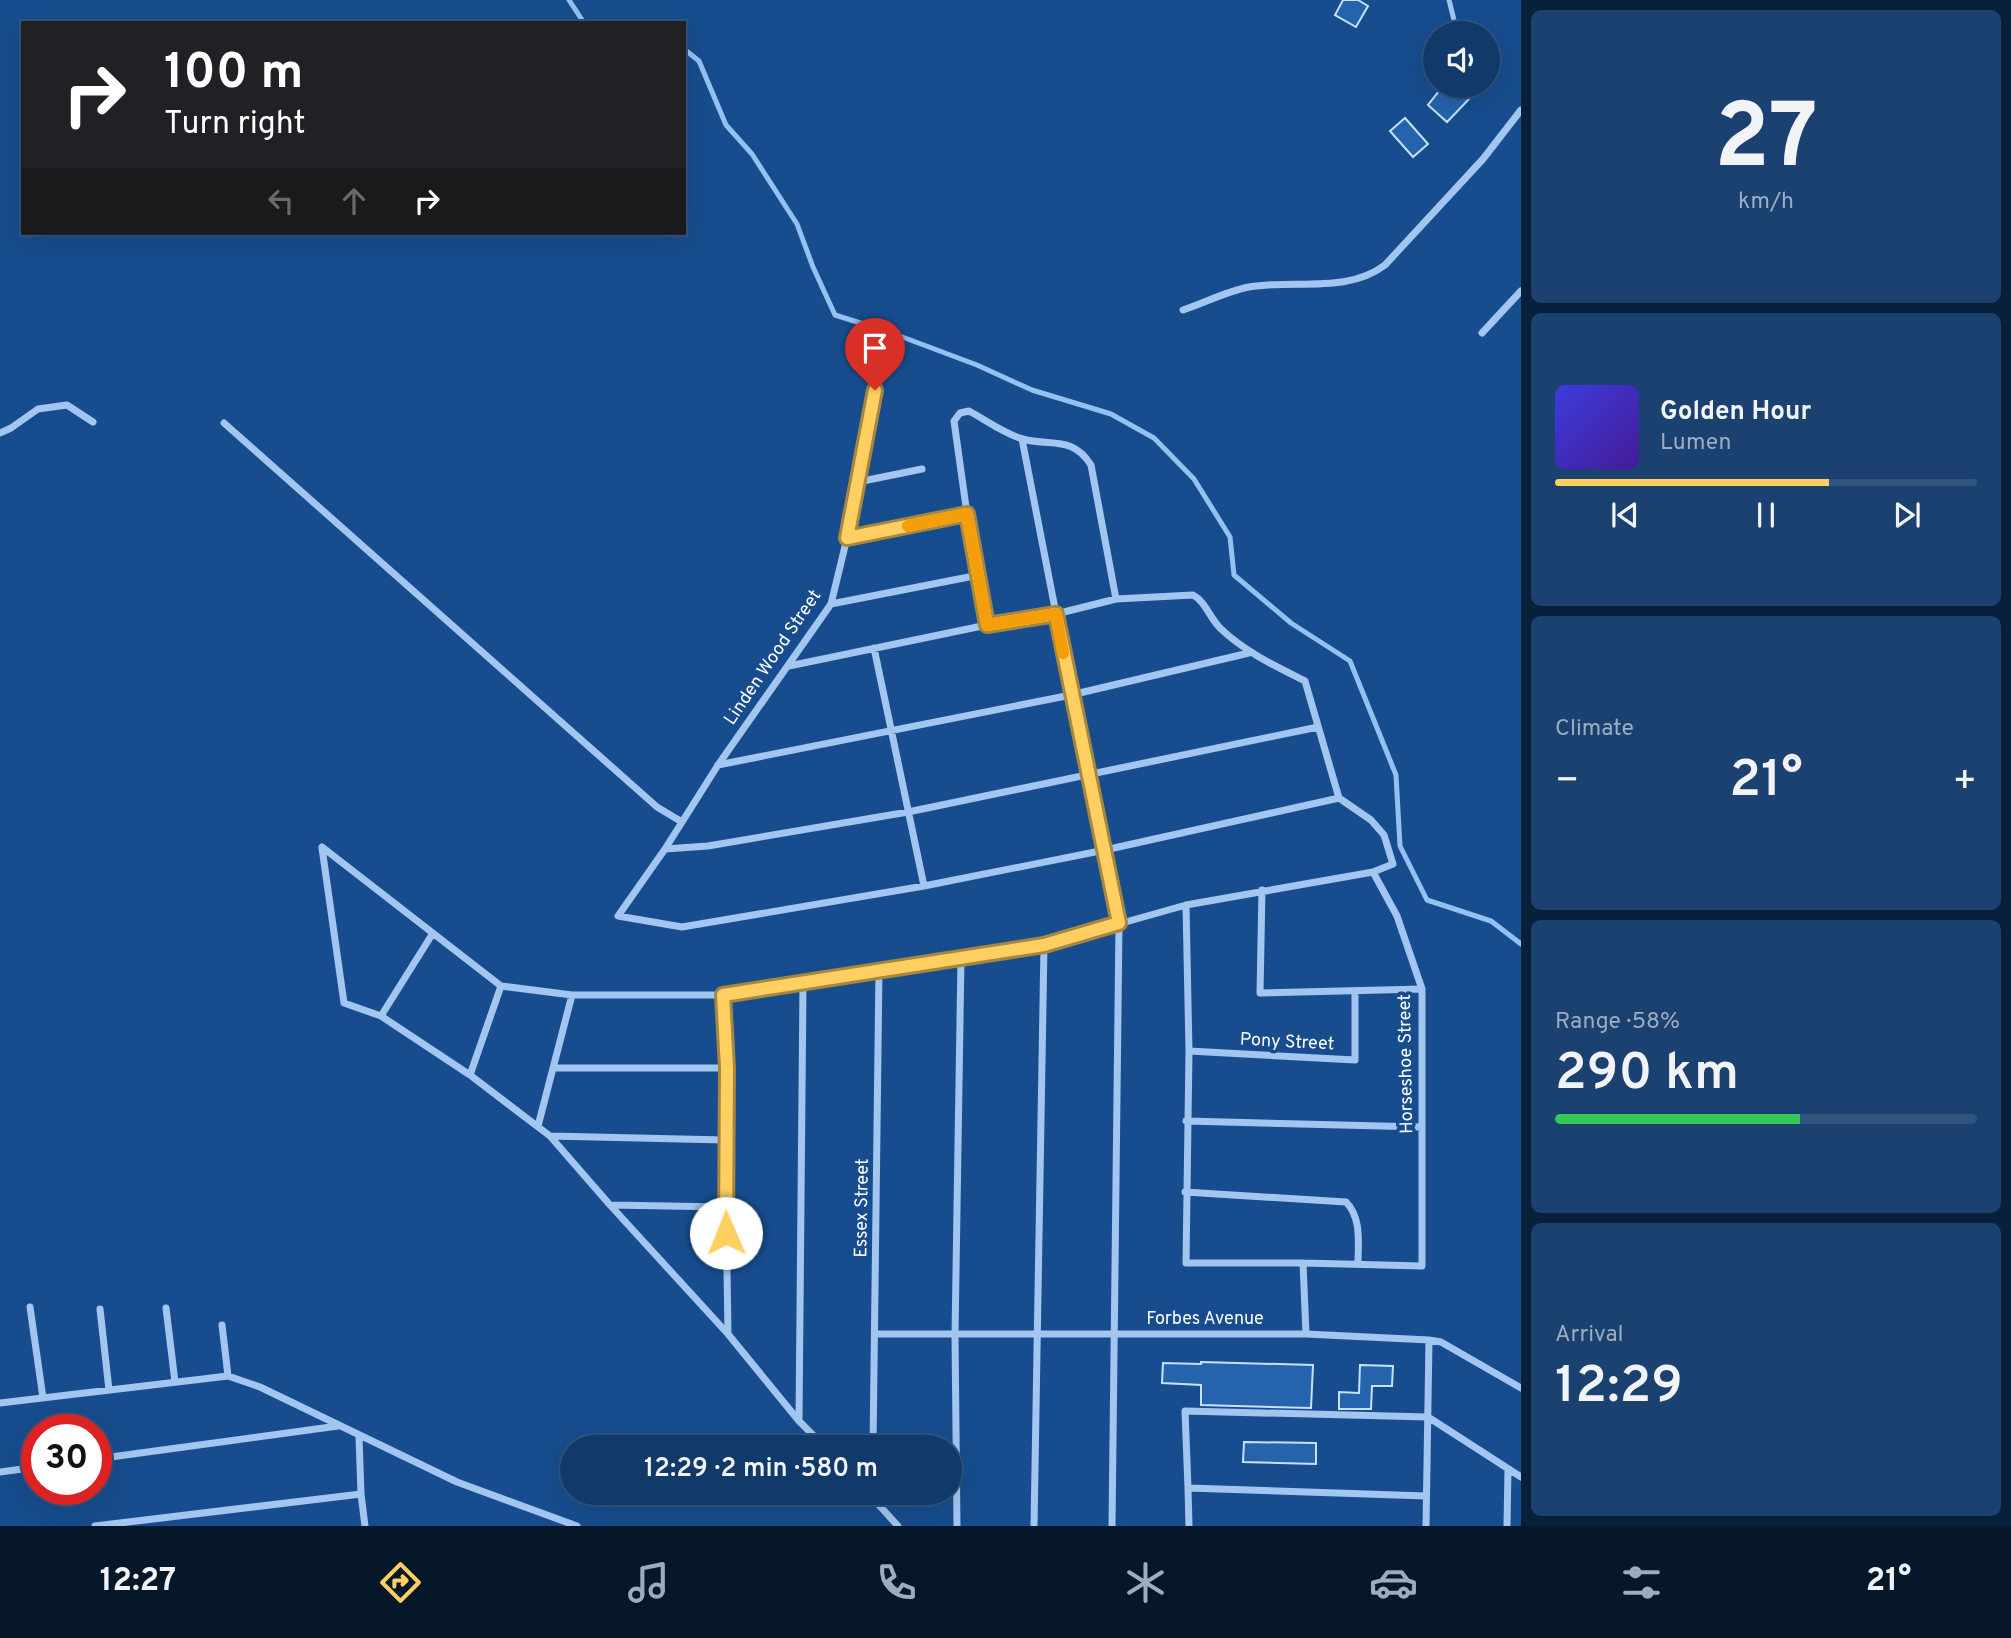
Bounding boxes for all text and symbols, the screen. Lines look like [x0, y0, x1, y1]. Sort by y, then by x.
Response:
map controls [1423, 21, 1500, 98]
button: sound [1423, 21, 1500, 98]
text: 100 m [164, 44, 303, 106]
icon: right [49, 49, 140, 140]
text: 27 [1714, 85, 1818, 200]
text: Turn right [164, 105, 306, 145]
icon: left [262, 182, 300, 220]
icon: ahead [335, 182, 373, 220]
icon: right [408, 182, 446, 220]
text: km/h [1738, 188, 1794, 217]
pin [845, 318, 905, 390]
icon: arrive [856, 329, 894, 367]
text: Golden Hour [1660, 396, 1811, 429]
text: Lumen [1660, 429, 1731, 458]
icon: previous [1606, 496, 1644, 534]
icon: pause [1747, 496, 1785, 534]
icon: next [1888, 496, 1926, 534]
street label: Linden Wood Street [719, 586, 827, 730]
text: Climate [1555, 715, 1634, 744]
text: 21° [1729, 749, 1803, 815]
text: − [1555, 758, 1580, 807]
text: + [1952, 758, 1977, 807]
street label: Horseshoe Street [1394, 994, 1419, 1134]
text: Range · 58% [1555, 1008, 1680, 1037]
street label: Pony Street [1239, 1029, 1335, 1056]
text: 290 km [1555, 1042, 1739, 1108]
street label: Essex Street [850, 1158, 875, 1258]
position arrow [689, 1196, 763, 1270]
street label: Forbes Avenue [1146, 1308, 1264, 1331]
text: Arrival [1555, 1321, 1624, 1350]
text: 12:29 [1555, 1355, 1683, 1421]
speed limit sign: 30 [21, 1414, 112, 1505]
text: 12:29 · 2 min · 580 m [644, 1453, 878, 1486]
icon: directions [376, 1558, 425, 1607]
icon: music [624, 1558, 673, 1607]
icon: phone [872, 1558, 921, 1607]
icon: climate [1121, 1558, 1170, 1607]
icon: car [1369, 1558, 1418, 1607]
icon: filters [1617, 1558, 1666, 1607]
text: 12:27 [100, 1562, 176, 1602]
text: 21° [1866, 1562, 1911, 1602]

